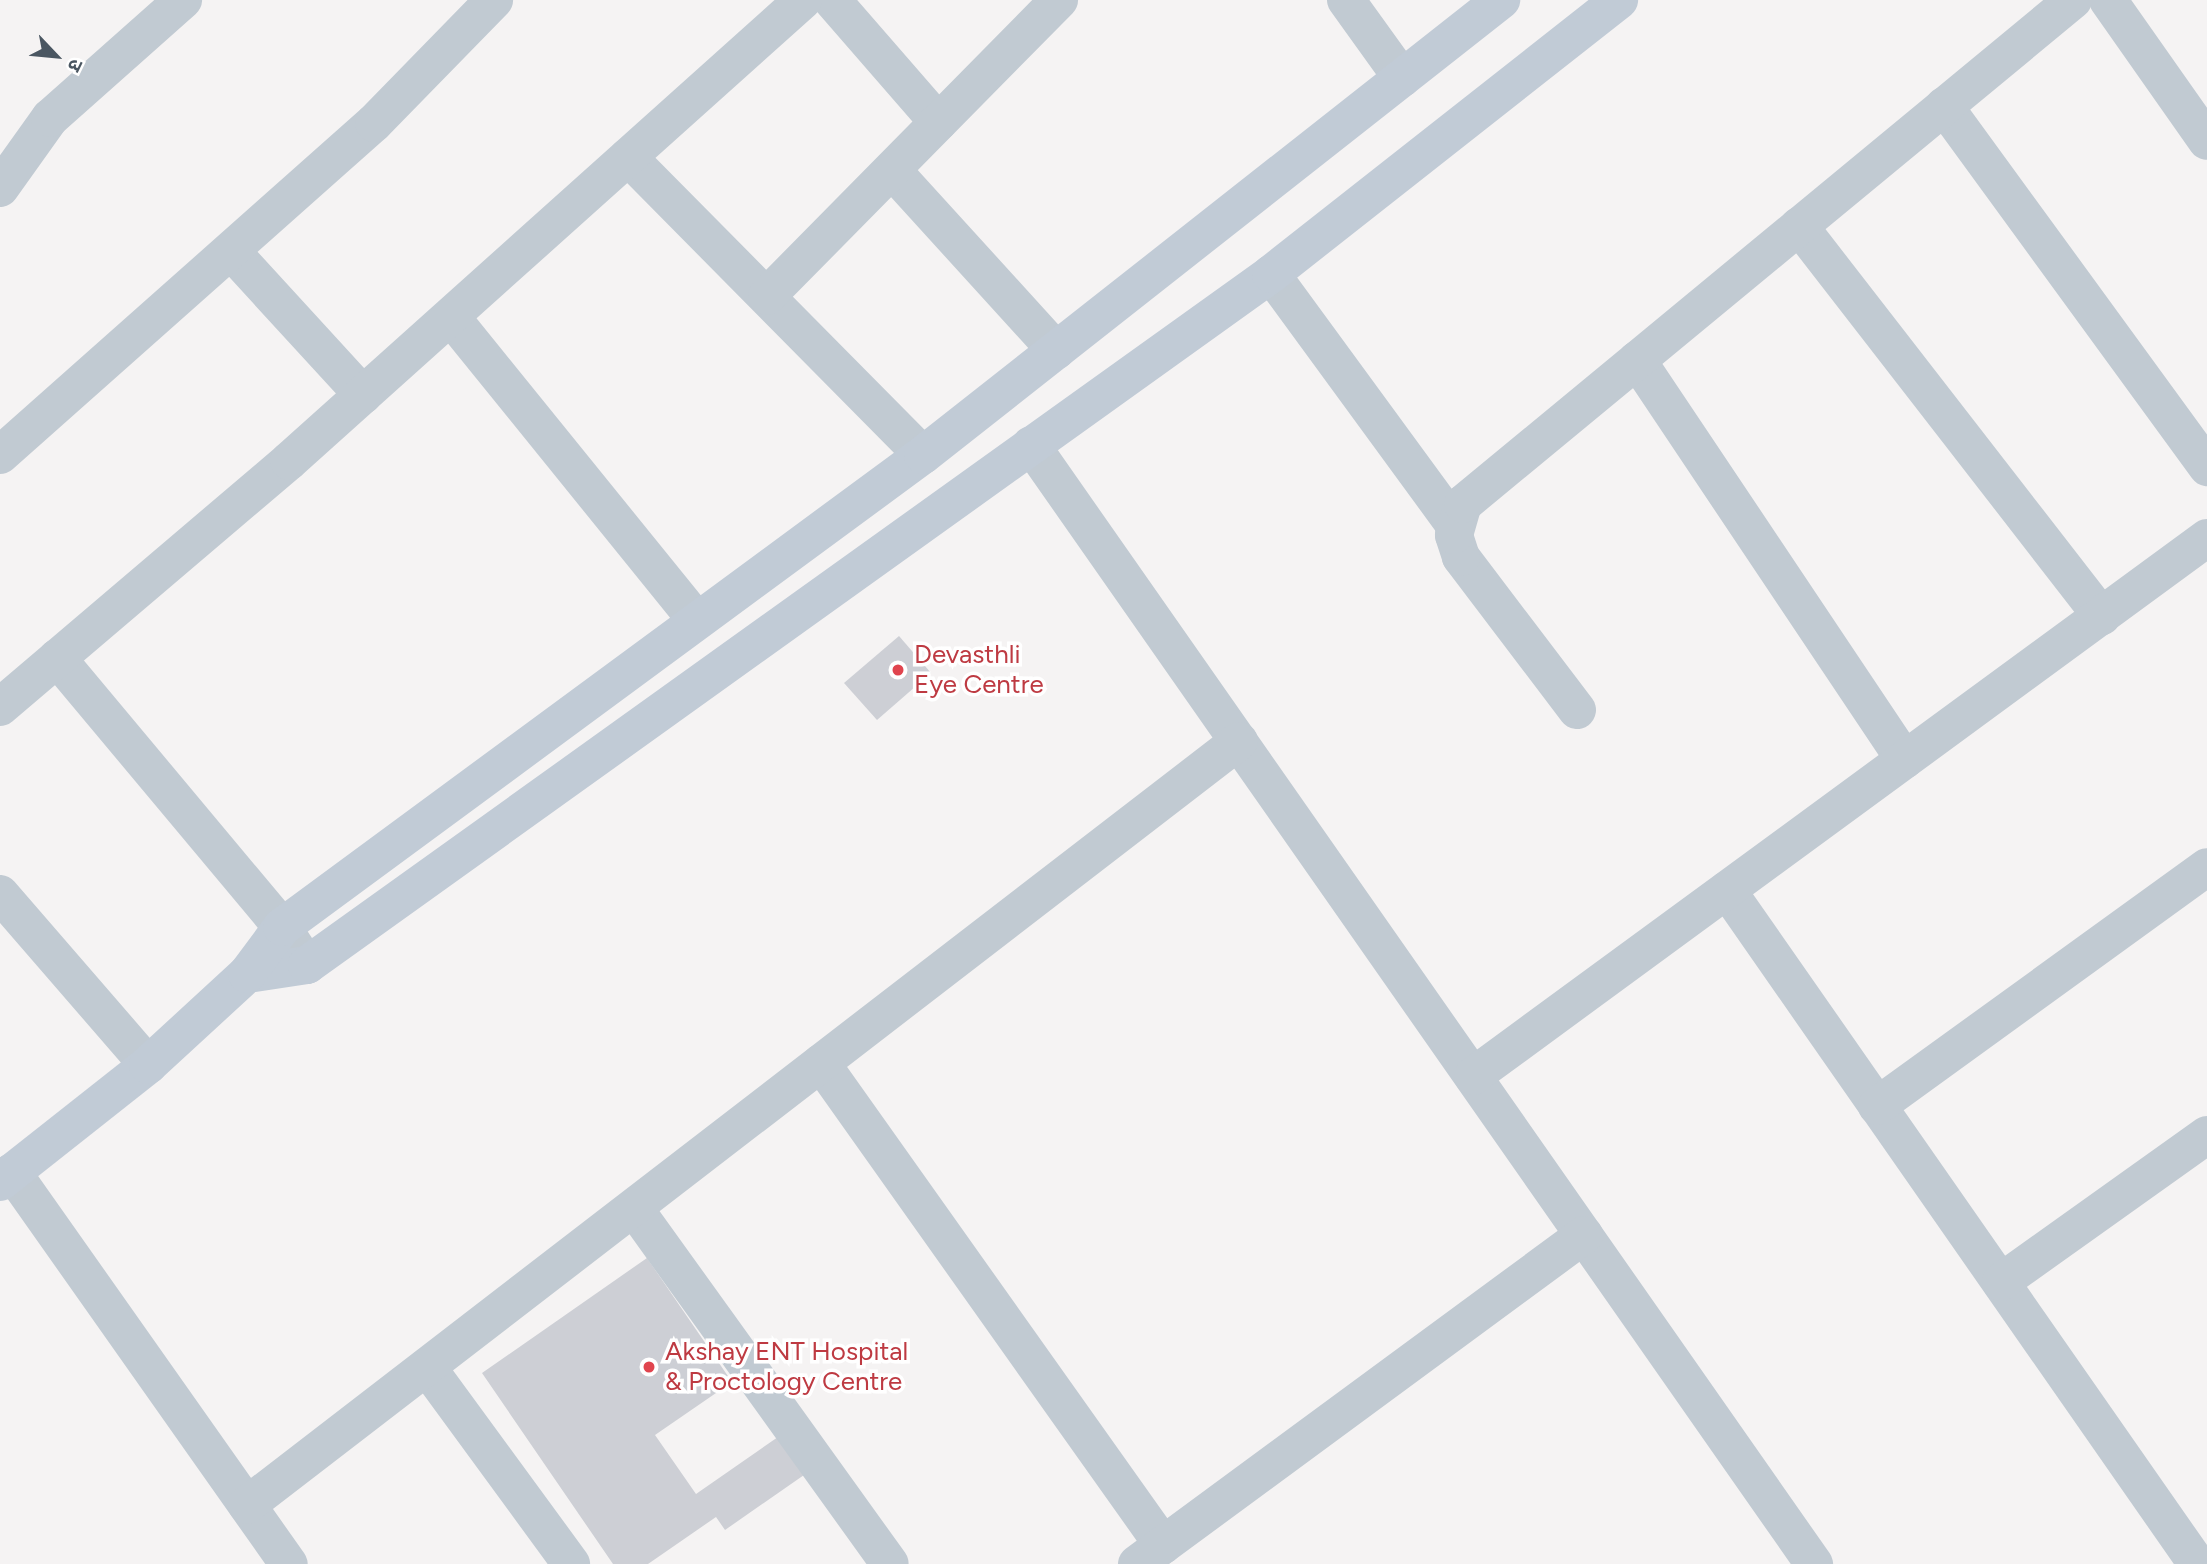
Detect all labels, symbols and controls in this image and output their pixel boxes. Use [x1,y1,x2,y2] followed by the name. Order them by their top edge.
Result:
[21,21,91,91] north arrow
[63,55,88,75] text: उ
[914,639,1044,700] place label: Devasthli Eye Centre
[888,660,908,680] marker: Devasthli Eye Centre
[665,1336,908,1398] place label: Akshay ENT Hospital & Proctology Centre
[639,1357,659,1377] marker: Akshay ENT Hospital & Proctology Centre

